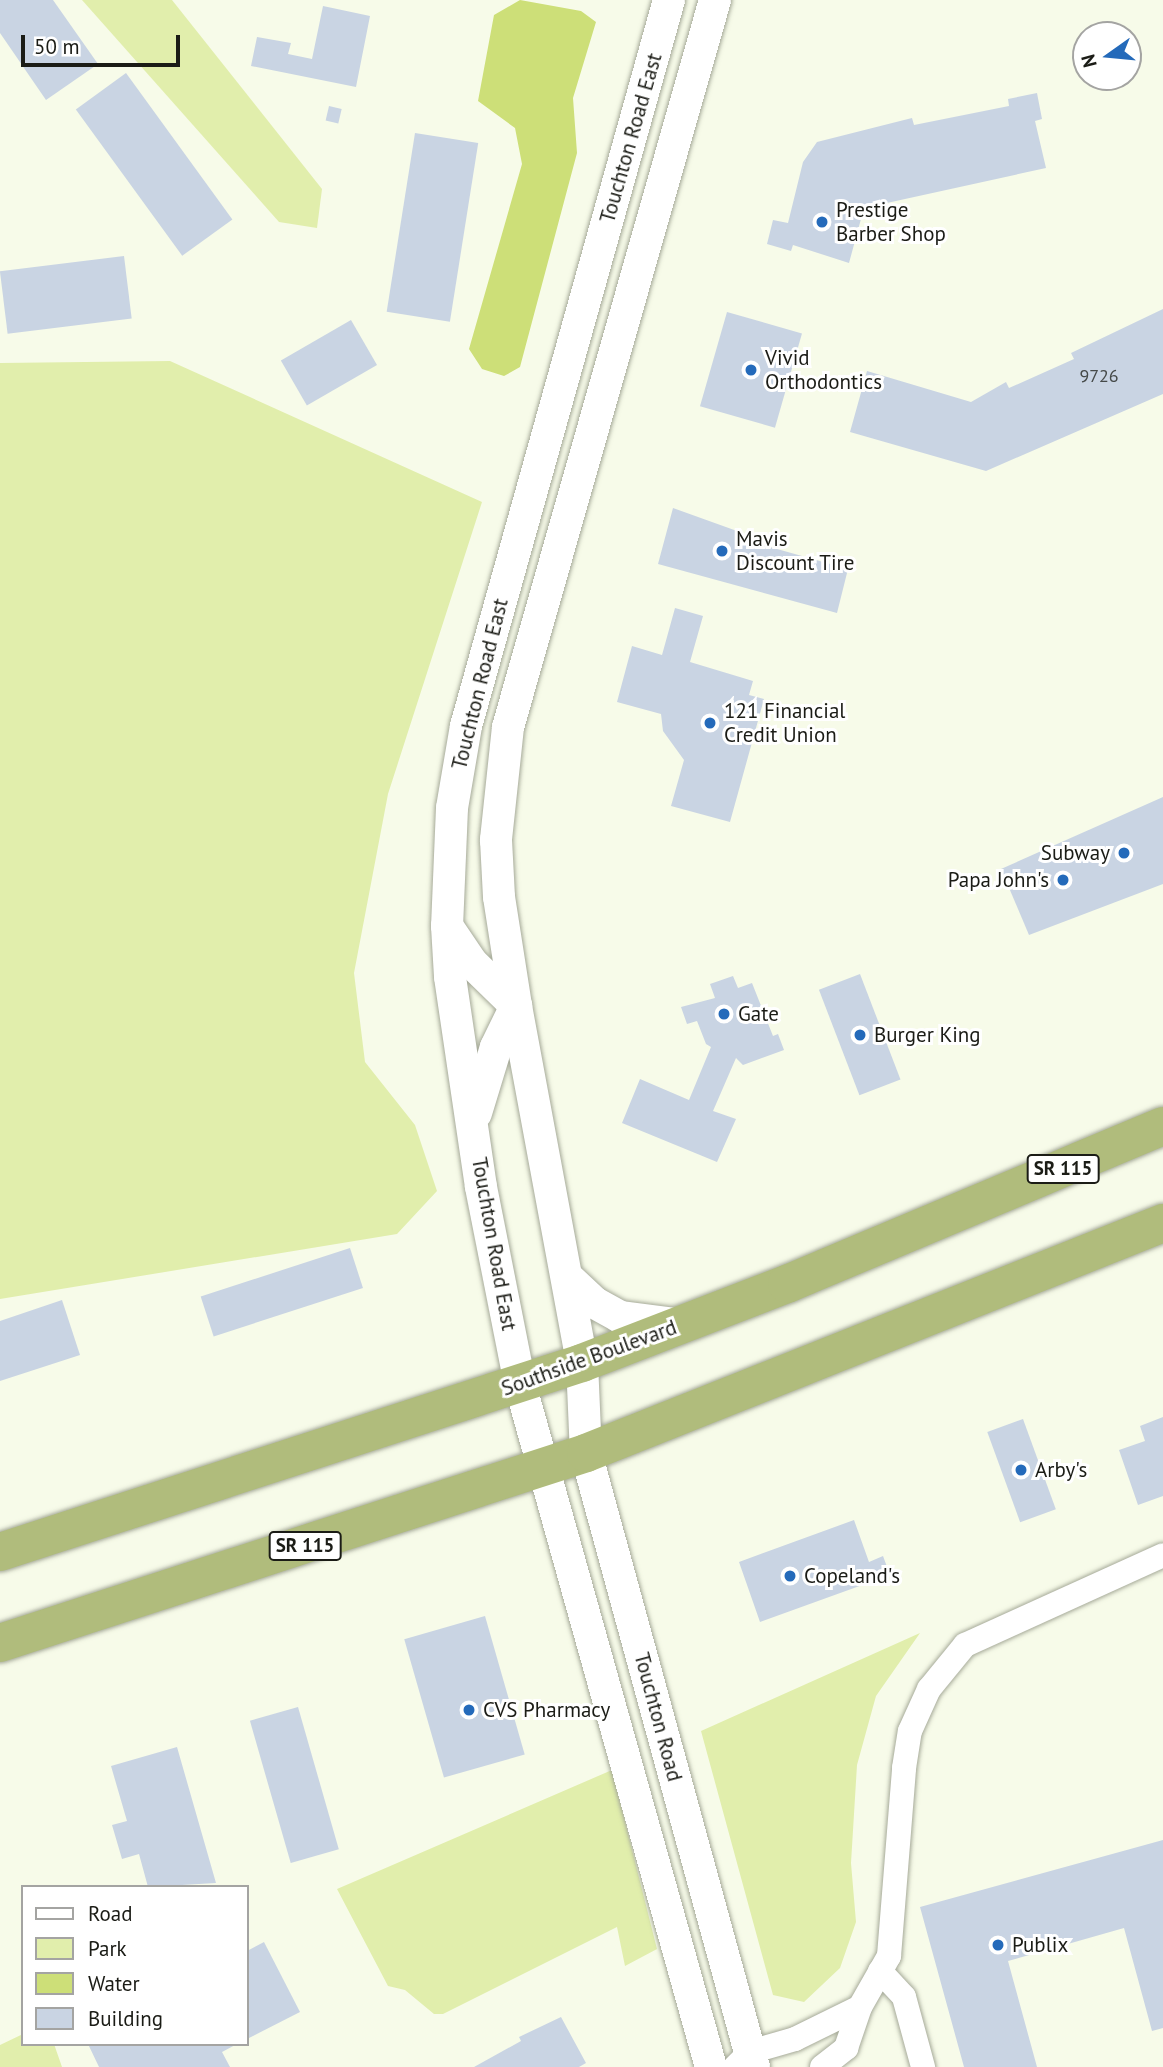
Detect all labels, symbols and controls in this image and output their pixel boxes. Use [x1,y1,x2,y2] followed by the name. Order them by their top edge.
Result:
[24,21,184,65] scale bar
[1072,21,1142,91] north arrow
[34,33,80,60] text: 50 m
[595,50,667,226] street label: Touchton Road East
[1075,52,1102,70] text: N
[836,197,946,247] place label: Prestige Barber Shop
[814,214,830,230] marker: Prestige Barber Shop
[765,345,882,395] place label: Vivid Orthodontics
[743,362,759,378] marker: Vivid Orthodontics
[1079,365,1119,387] house number: 9726
[736,526,855,576] place label: Mavis Discount Tire
[714,543,730,559] marker: Mavis Discount Tire
[447,596,513,772] street label: Touchton Road East
[724,698,845,748] place label: 121 Financial Credit Union
[702,715,718,731] marker: 121 Financial Credit Union
[1041,840,1110,866] place label: Subway
[1116,845,1132,861] marker: Subway
[948,867,1049,893] place label: Papa John's
[1055,872,1071,888] marker: Papa John's
[738,1001,779,1027] place label: Gate
[716,1006,732,1022] marker: Gate
[874,1022,981,1048] place label: Burger King
[852,1027,868,1043] marker: Burger King
[1026,1154,1100,1184] road number: SR 115
[466,1155,522,1333] street label: Touchton Road East
[498,1315,680,1401] street label: Southside Boulevard
[1035,1457,1087,1483] place label: Arby's
[1013,1462,1029,1478] marker: Arby's
[268,1530,342,1562] road number: SR 115
[804,1563,900,1589] place label: Copeland's
[782,1568,798,1584] marker: Copeland's
[629,1650,687,1784] street label: Touchton Road
[483,1697,610,1723] place label: CVS Pharmacy
[461,1702,477,1718] marker: CVS Pharmacy
[21,1885,248,2046] legend
[88,1900,132,1927] text: Road
[1012,1932,1068,1958] place label: Publix
[88,1935,127,1962] text: Park
[990,1937,1006,1953] marker: Publix
[88,1970,140,1997] text: Water
[88,2005,163,2032] text: Building

